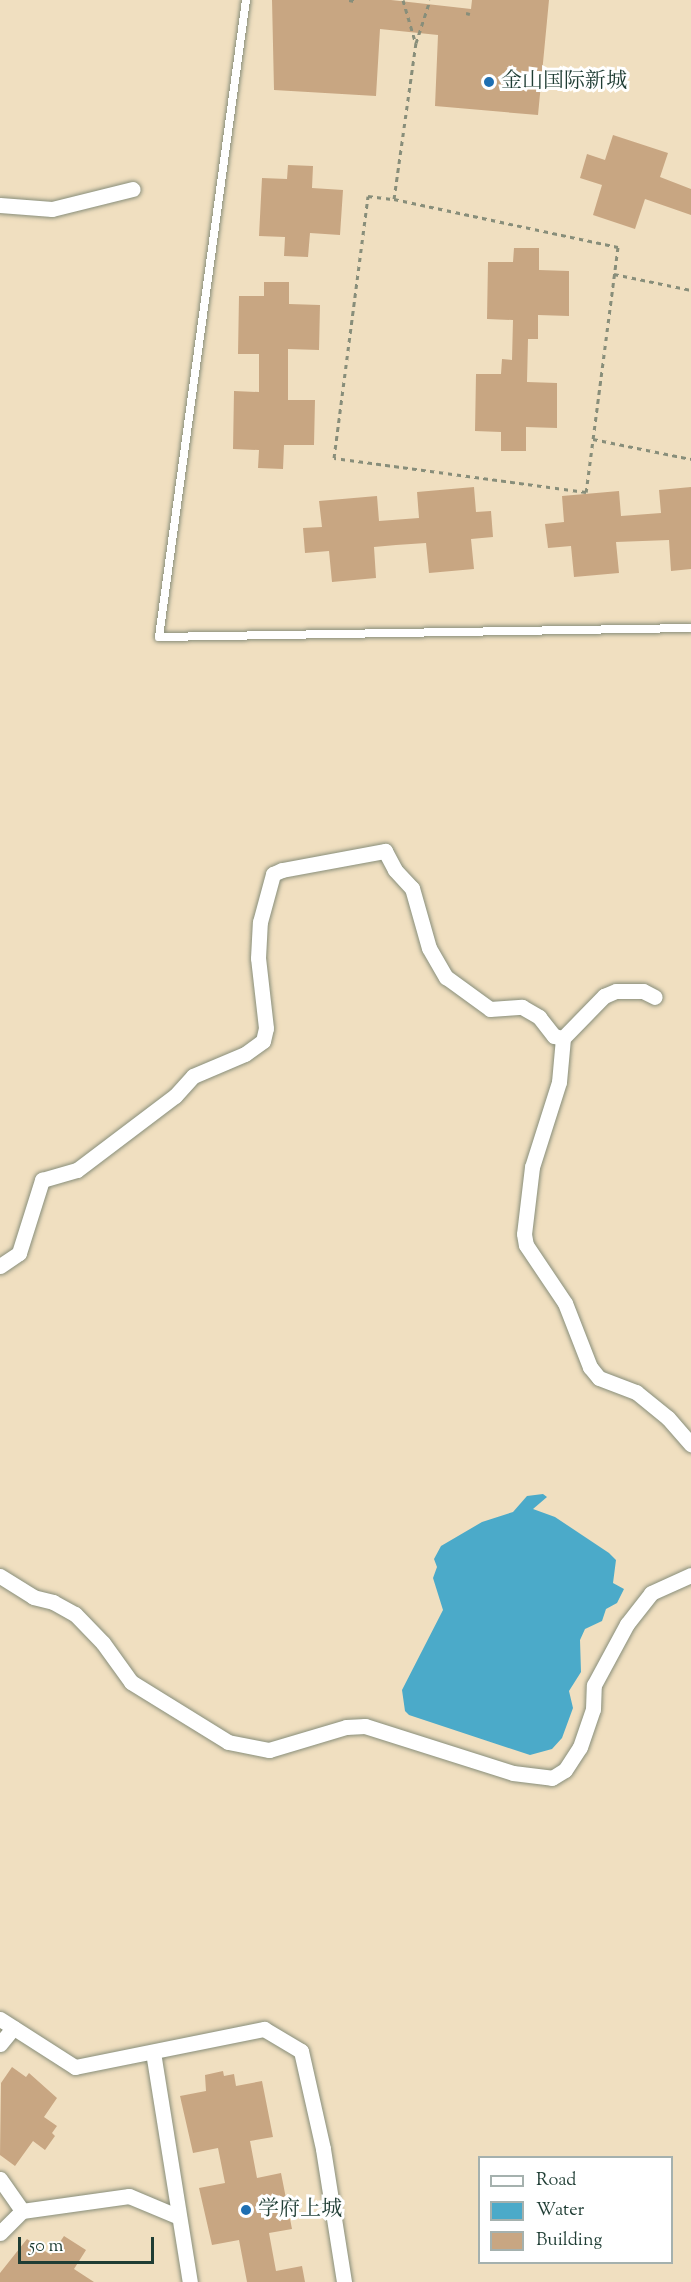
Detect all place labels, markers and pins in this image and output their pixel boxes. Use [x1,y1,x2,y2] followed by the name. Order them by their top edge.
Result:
[501,69,627,95] place label: 金山国际新城
[482,75,496,89] marker: 金山国际新城
[258,2197,342,2223] place label: 学府上城
[239,2203,253,2217] marker: 学府上城

